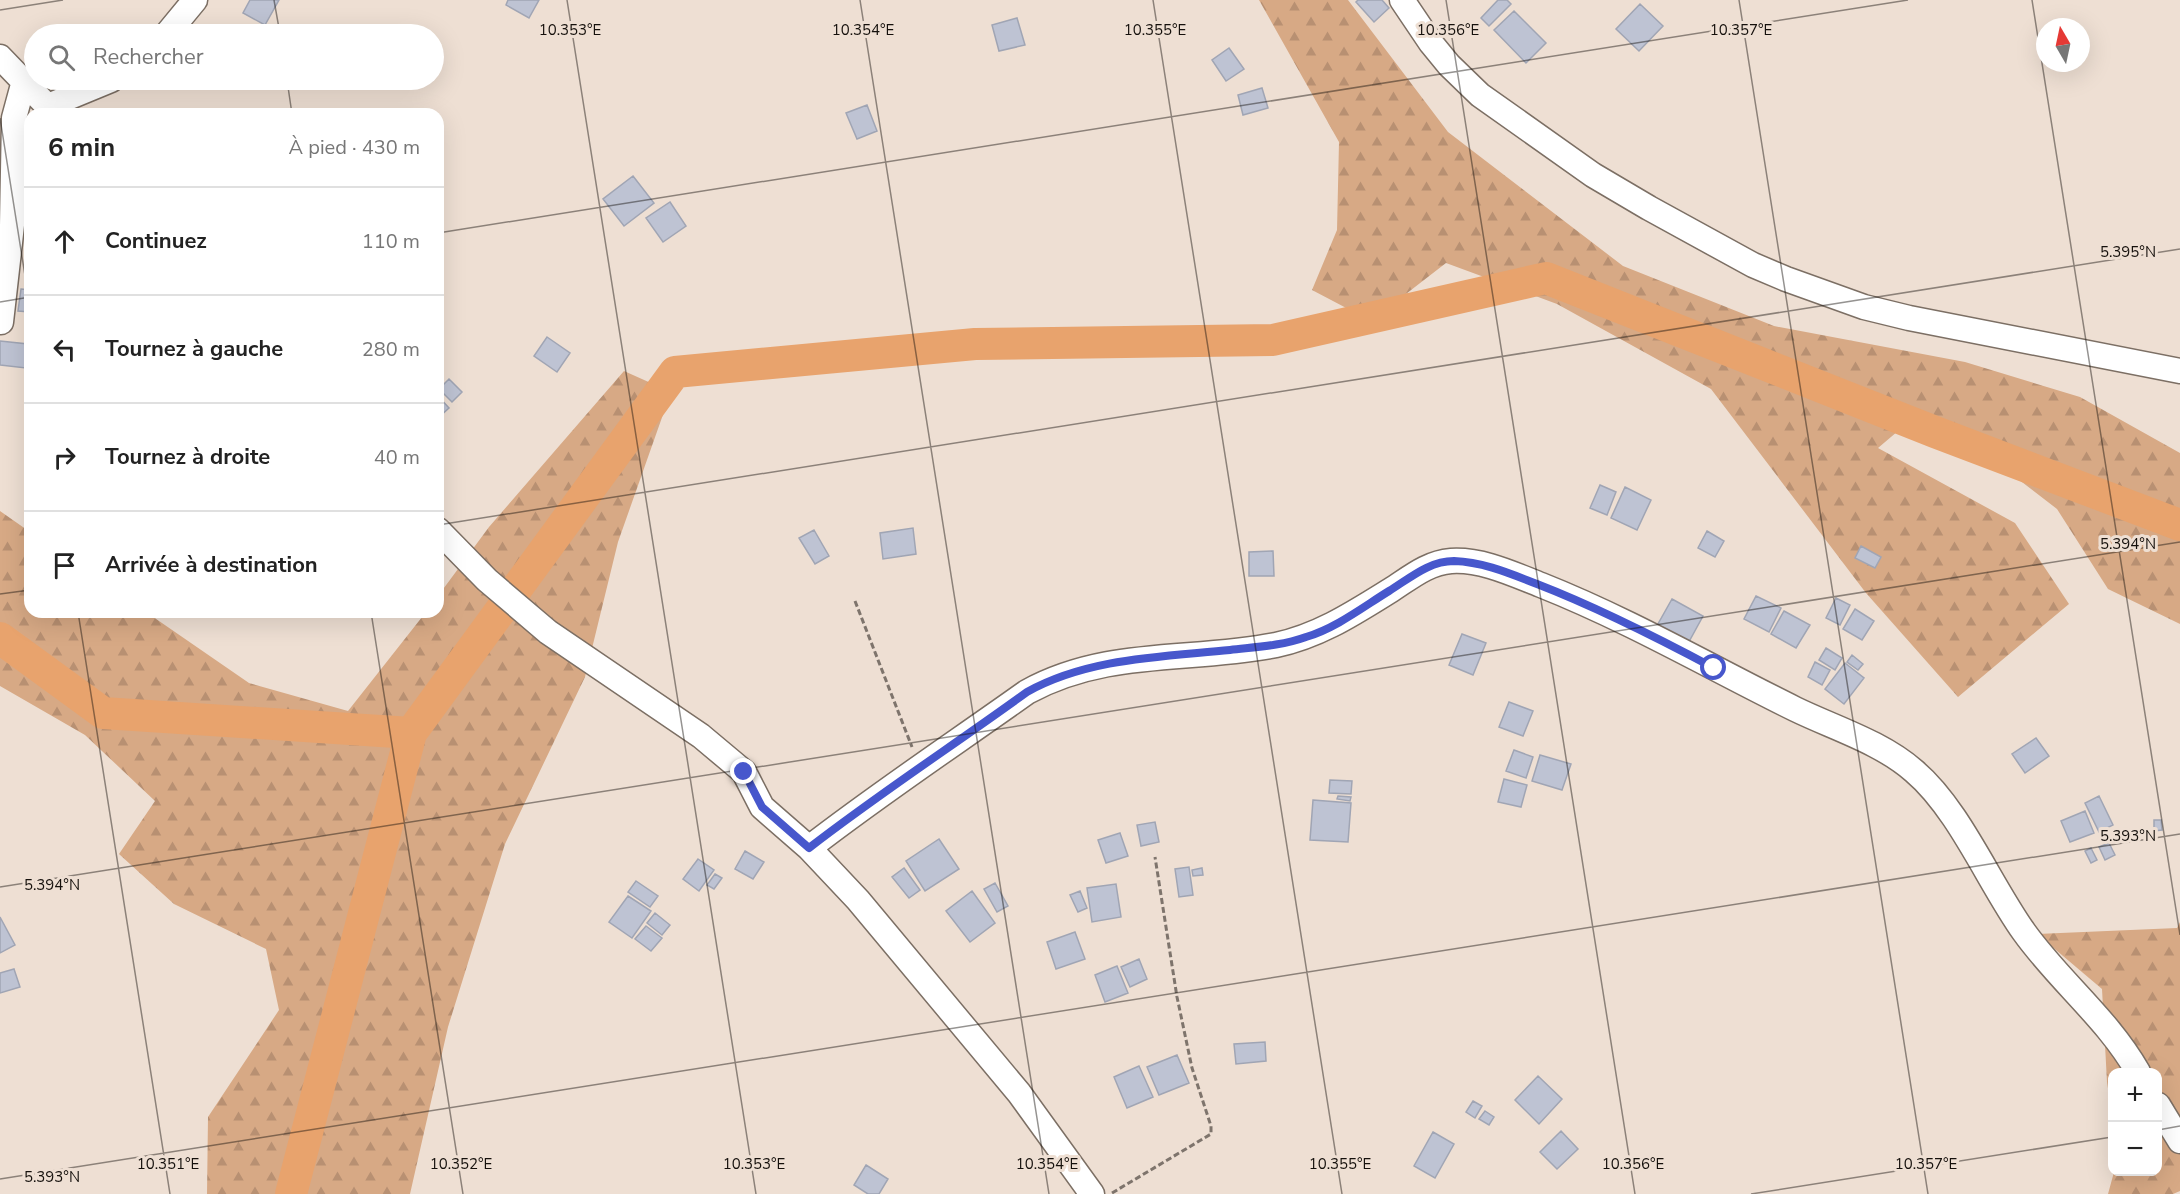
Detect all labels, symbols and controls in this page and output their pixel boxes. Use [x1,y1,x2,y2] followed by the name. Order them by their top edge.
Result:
[2036,18,2090,72] north arrow
[539,20,601,40] text: 10.353°E
[832,20,894,40] text: 10.354°E
[1124,20,1186,40] text: 10.355°E
[1417,20,1479,40] text: 10.356°E
[1710,20,1772,40] text: 10.357°E
[24,24,444,90] search box
[45,41,78,74] icon: search
[93,42,204,72] text: Rechercher
[48,130,115,165] text: 6 min
[289,134,420,161] text: À pied · 430 m
[48,225,81,258] icon: ahead
[105,226,207,256] text: Continuez
[362,228,420,255] text: 110 m
[2100,242,2156,262] text: 5.395°N
[48,333,81,366] icon: left
[105,334,283,364] text: Tournez à gauche
[362,336,420,363] text: 280 m
[48,441,81,474] icon: right
[105,442,270,472] text: Tournez à droite
[374,444,420,471] text: 40 m
[2100,534,2156,554] text: 5.394°N
[48,549,81,582] icon: arrive
[105,550,318,580] text: Arrivée à destination
[1700,654,1726,680] route start
[730,758,756,784] route end
[2100,826,2156,846] text: 5.393°N
[24,875,80,895] text: 5.394°N
[2108,1068,2162,1176] map controls
[2108,1068,2162,1122] button: +
[2108,1122,2162,1176] button: −
[137,1154,199,1174] text: 10.351°E
[430,1154,492,1174] text: 10.352°E
[723,1154,785,1174] text: 10.353°E
[1016,1154,1078,1174] text: 10.354°E
[1309,1154,1371,1174] text: 10.355°E
[1602,1154,1664,1174] text: 10.356°E
[1895,1154,1957,1174] text: 10.357°E
[24,1167,80,1187] text: 5.393°N

